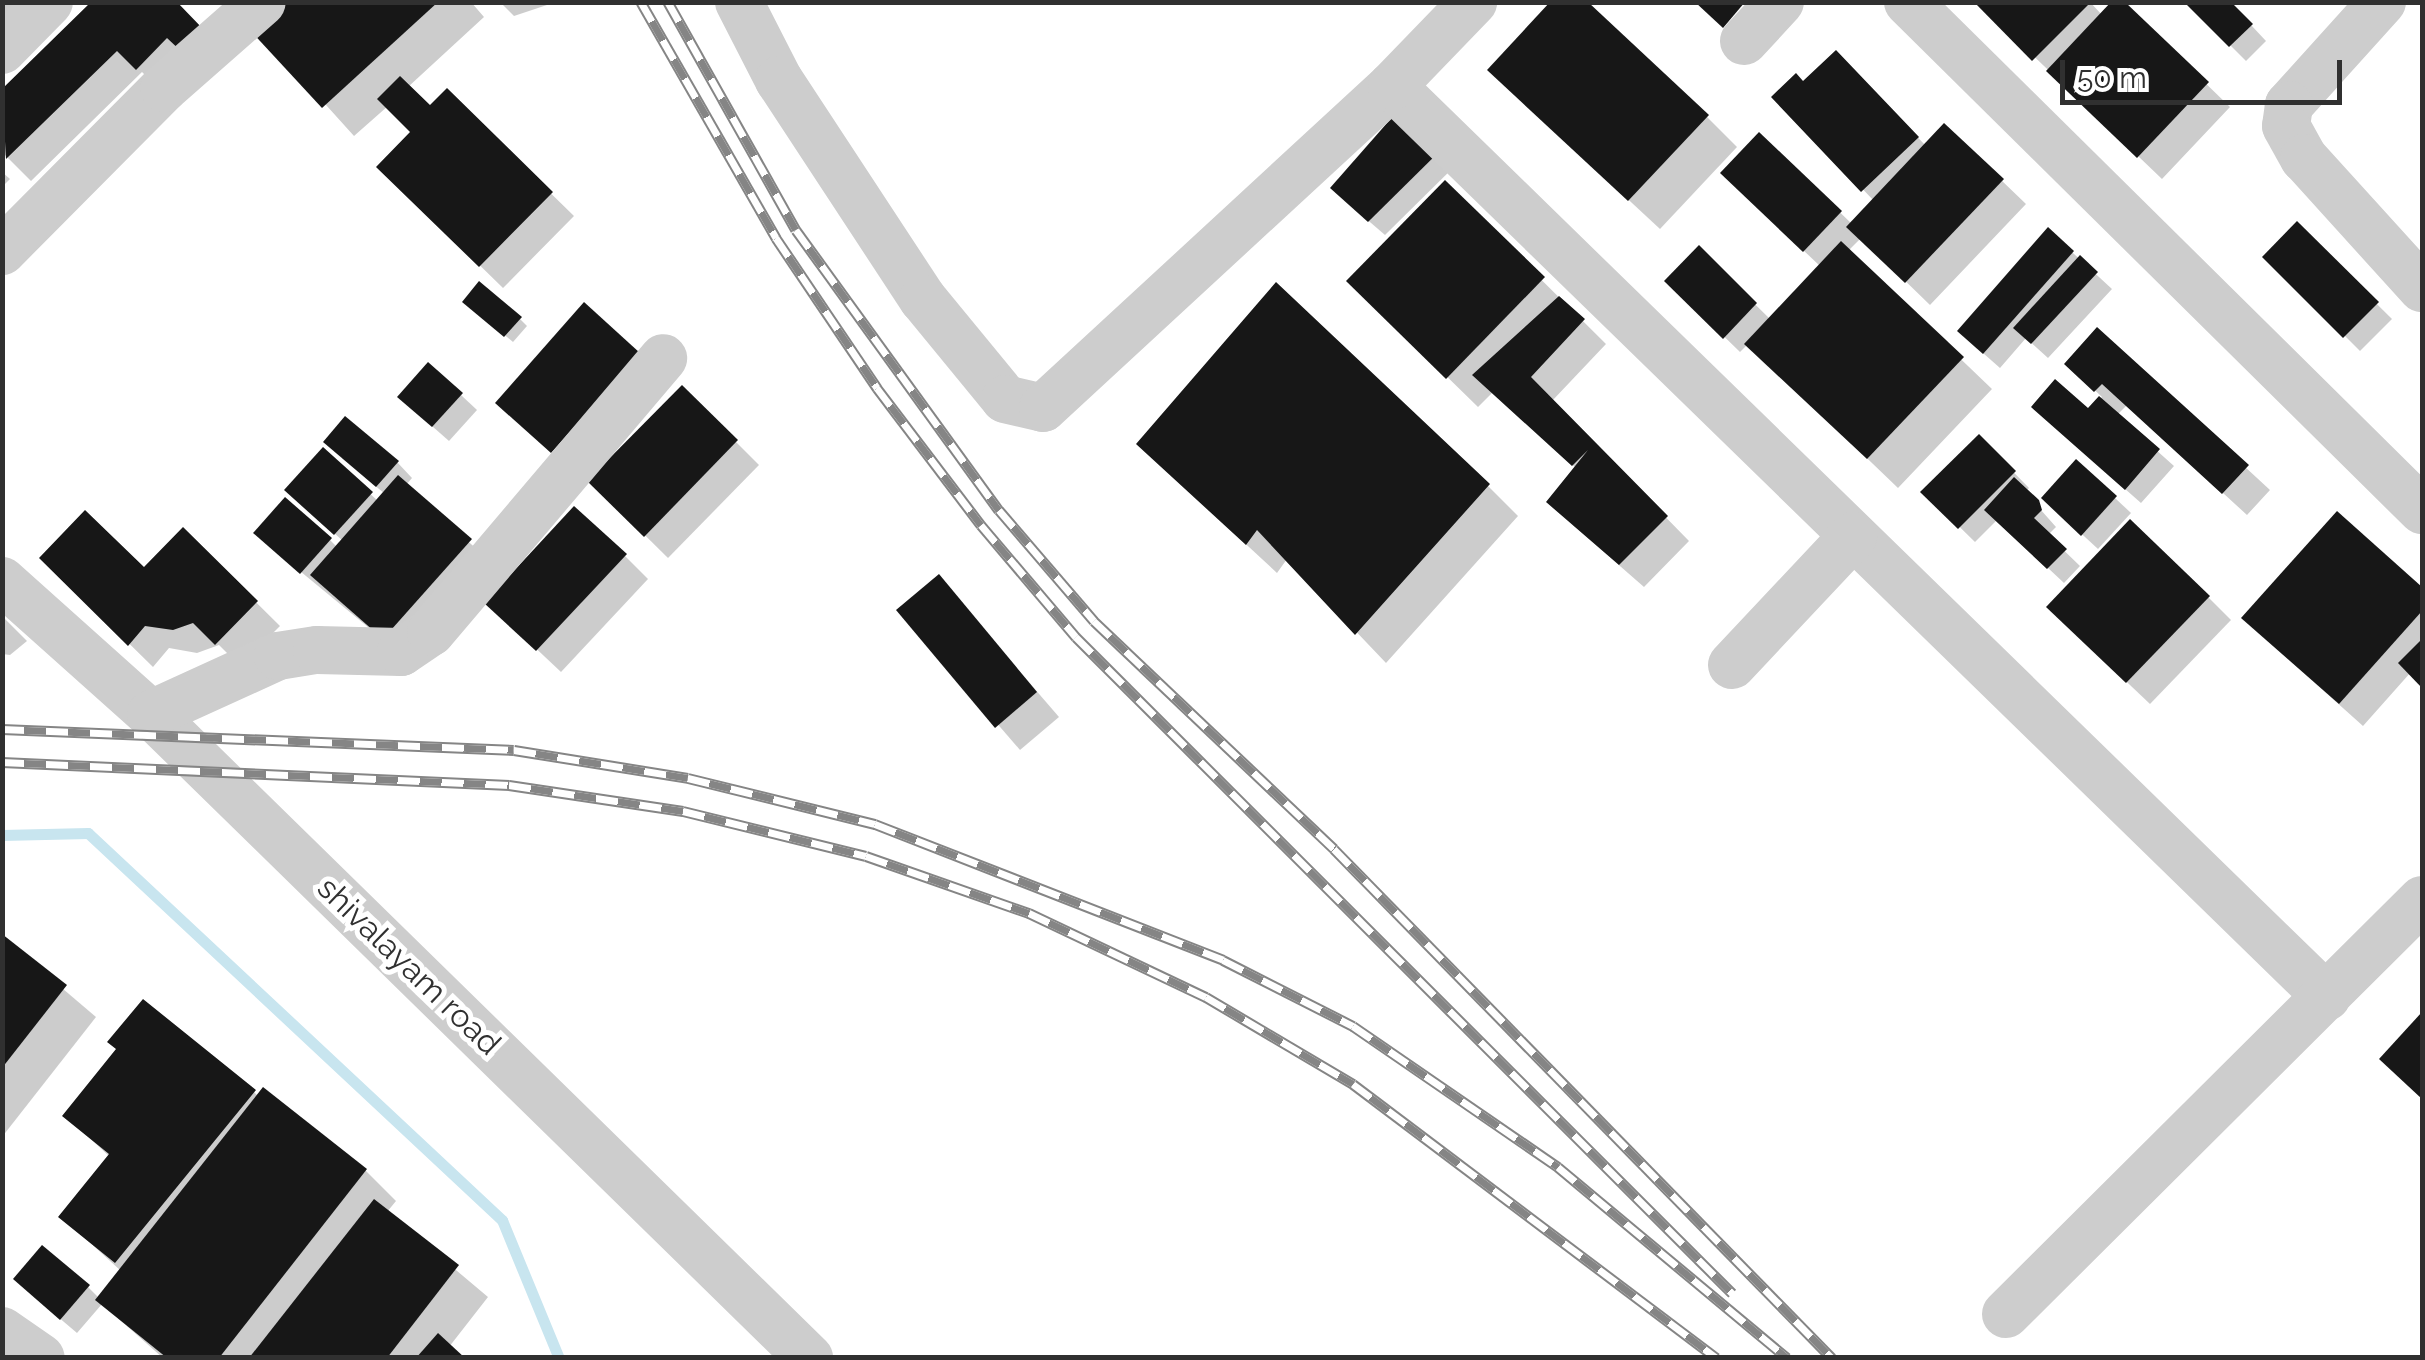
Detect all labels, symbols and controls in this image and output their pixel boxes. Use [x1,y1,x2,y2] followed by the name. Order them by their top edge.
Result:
[2065,40,2348,102] scale bar
[2077,60,2147,95] text: 50 m
[309,869,509,1063] street label: shivalayam road

